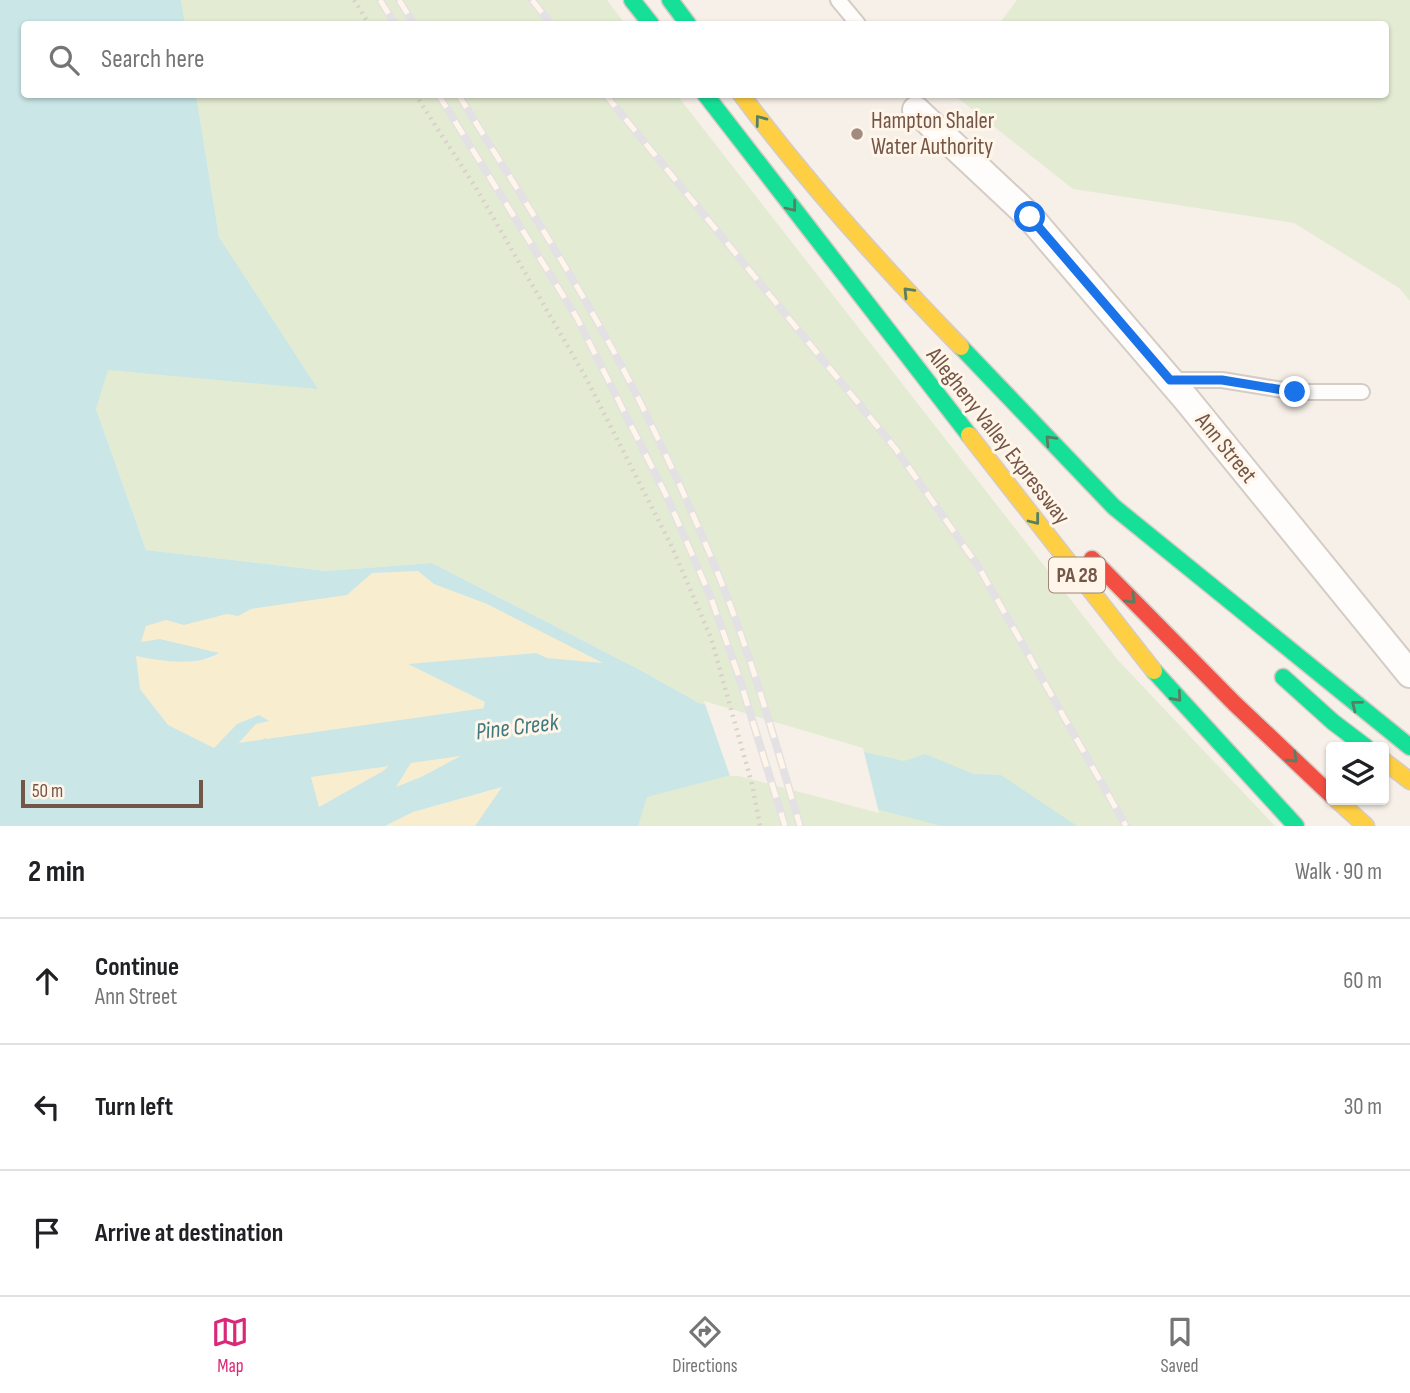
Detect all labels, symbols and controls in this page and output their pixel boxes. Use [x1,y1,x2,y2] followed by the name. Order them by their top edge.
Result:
[21,21,1389,98] search box
[45,41,83,79] icon: search
[101,44,204,75] text: Search here
[871,107,995,161] place label: Hampton Shaler Water Authority
[756,115,769,127] one-way arrow
[849,126,865,142] marker: Hampton Shaler Water Authority
[783,199,796,211] one-way arrow
[1014,201,1045,232] route start
[904,288,917,301] one-way arrow
[920,341,1076,530] street label: Allegheny Valley Expressway
[1279,376,1310,407] route end
[1189,406,1263,489] street label: Ann Street
[1045,435,1058,448] one-way arrow
[1026,512,1039,524] one-way arrow
[1049,558,1105,592] road number: PA 28
[1122,591,1135,604] one-way arrow
[1169,689,1181,702] one-way arrow
[1352,700,1364,713] one-way arrow
[474,707,561,746] water label: Pine Creek
[1326,742,1389,805] map controls
[1326,742,1389,805] button: layers
[1285,750,1298,763] one-way arrow
[21,777,203,809] scale bar
[32,780,63,803] text: 50 m
[28,854,85,890] text: 2 min
[1295,858,1382,886] text: Walk · 90 m
[95,952,179,983] text: Continue
[28,962,66,1000] icon: ahead
[1343,967,1382,995] text: 60 m
[95,983,177,1011] text: Ann Street
[28,1088,66,1126] icon: left
[95,1092,173,1123] text: Turn left
[1344,1093,1382,1121] text: 30 m
[28,1214,66,1252] icon: arrive
[95,1218,283,1249] text: Arrive at destination
[211,1313,249,1378] tab: Map
[672,1313,738,1378] tab: Directions
[1160,1313,1199,1378] tab: Saved

